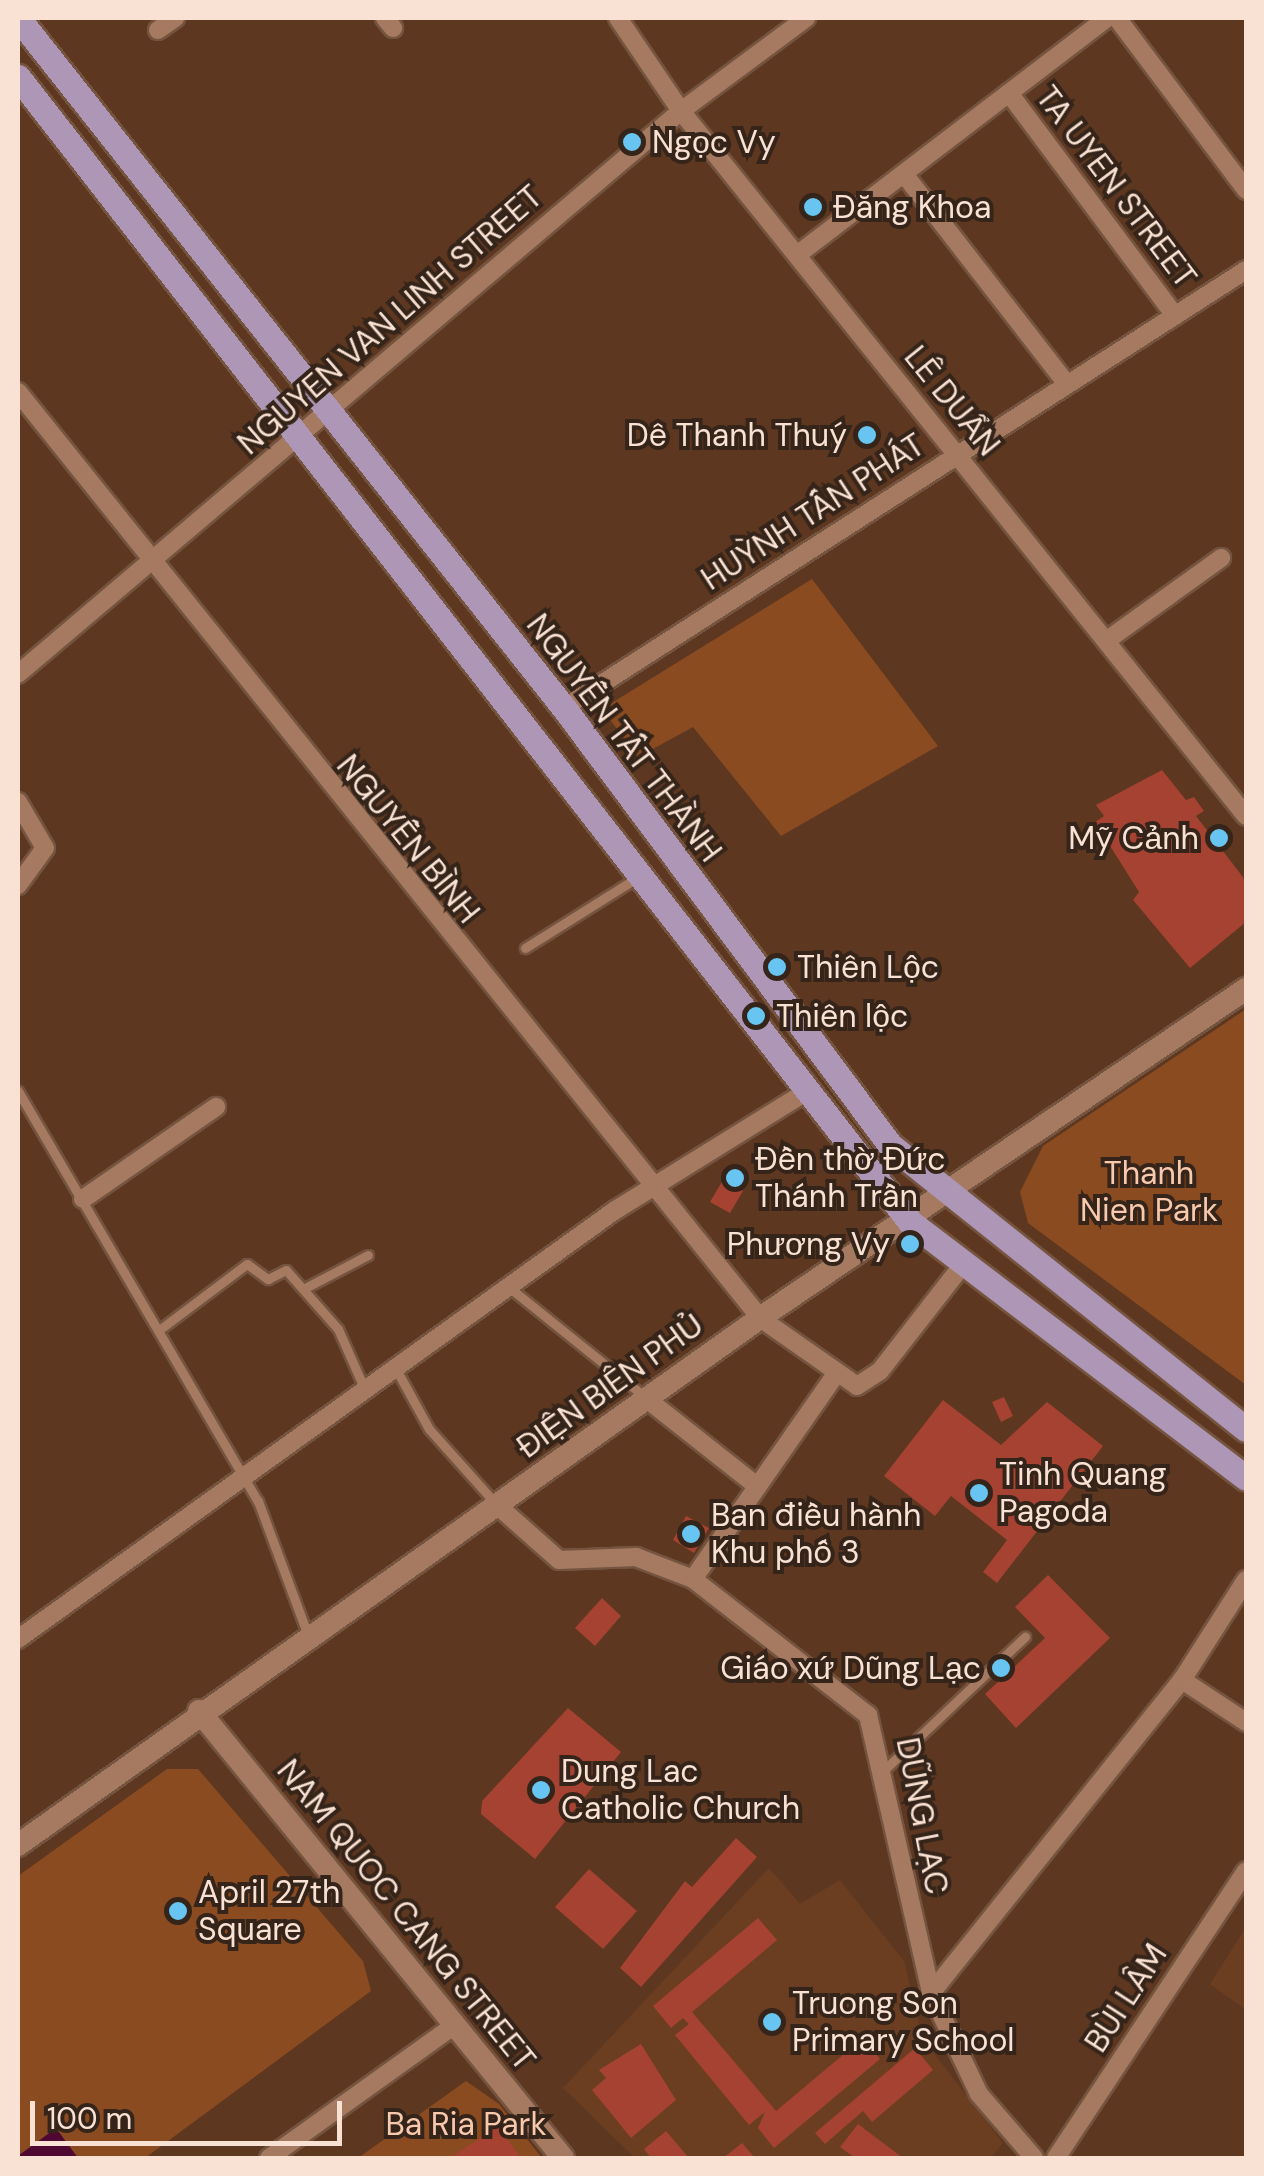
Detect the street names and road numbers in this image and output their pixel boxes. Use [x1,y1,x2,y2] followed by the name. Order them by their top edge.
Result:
[1028,79,1204,295] street label: TA UYEN STREET
[230,177,550,463] street label: NGUYEN VAN LINH STREET
[896,338,1008,464] street label: LÊ DUẨN
[694,426,932,598] street label: HUỲNH TẤN PHÁT
[518,607,730,869] street label: NGUYỄN TẤT THÀNH
[328,747,488,931] street label: NGUYỄN BÌNH
[509,1305,711,1467] street label: ĐIỆN BIÊN PHỦ
[888,1734,956,1898] street label: DŨNG LẠC
[269,1752,543,2078] street label: NAM QUOC CANG STREET
[1077,1937,1175,2059] street label: BÙI LÂM

